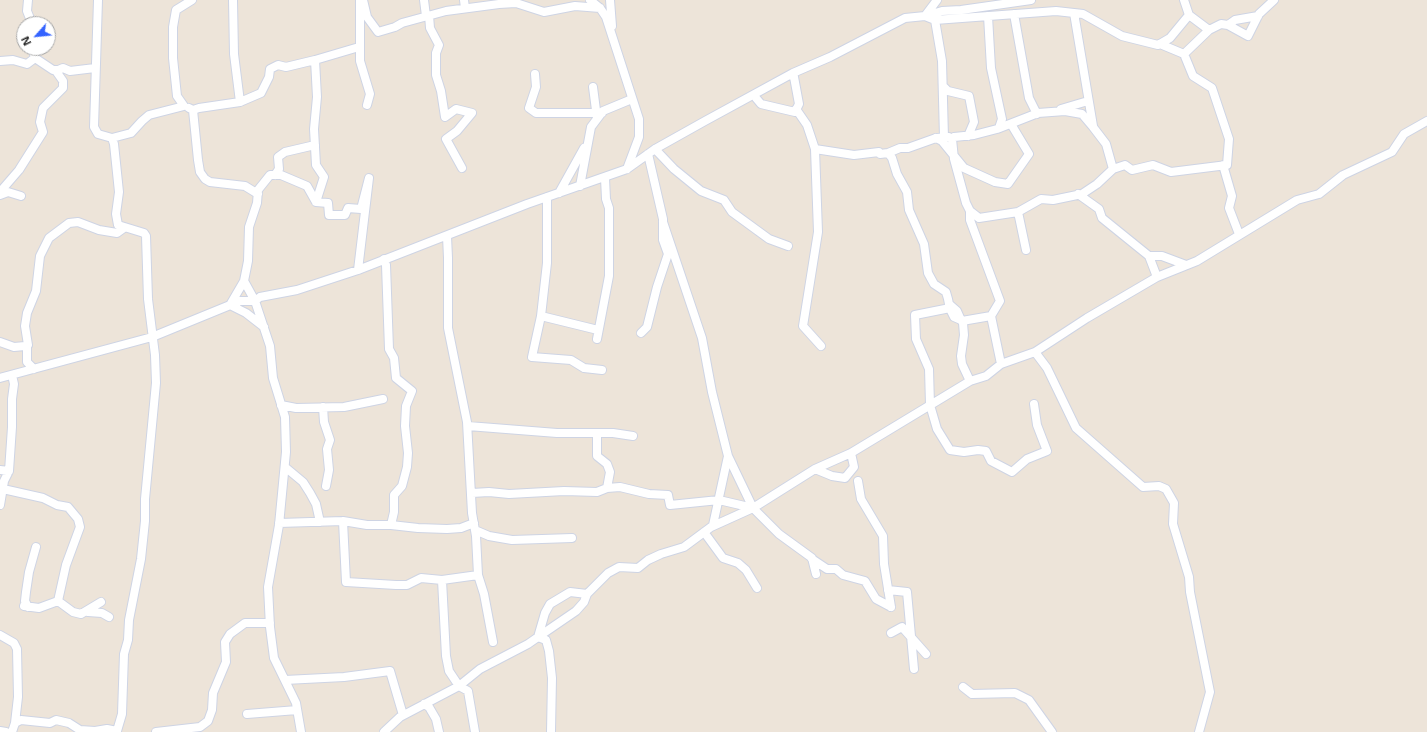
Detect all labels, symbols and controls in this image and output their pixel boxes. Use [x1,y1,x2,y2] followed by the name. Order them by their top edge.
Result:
[16,16,56,56] north arrow
[17,34,34,49] text: N

